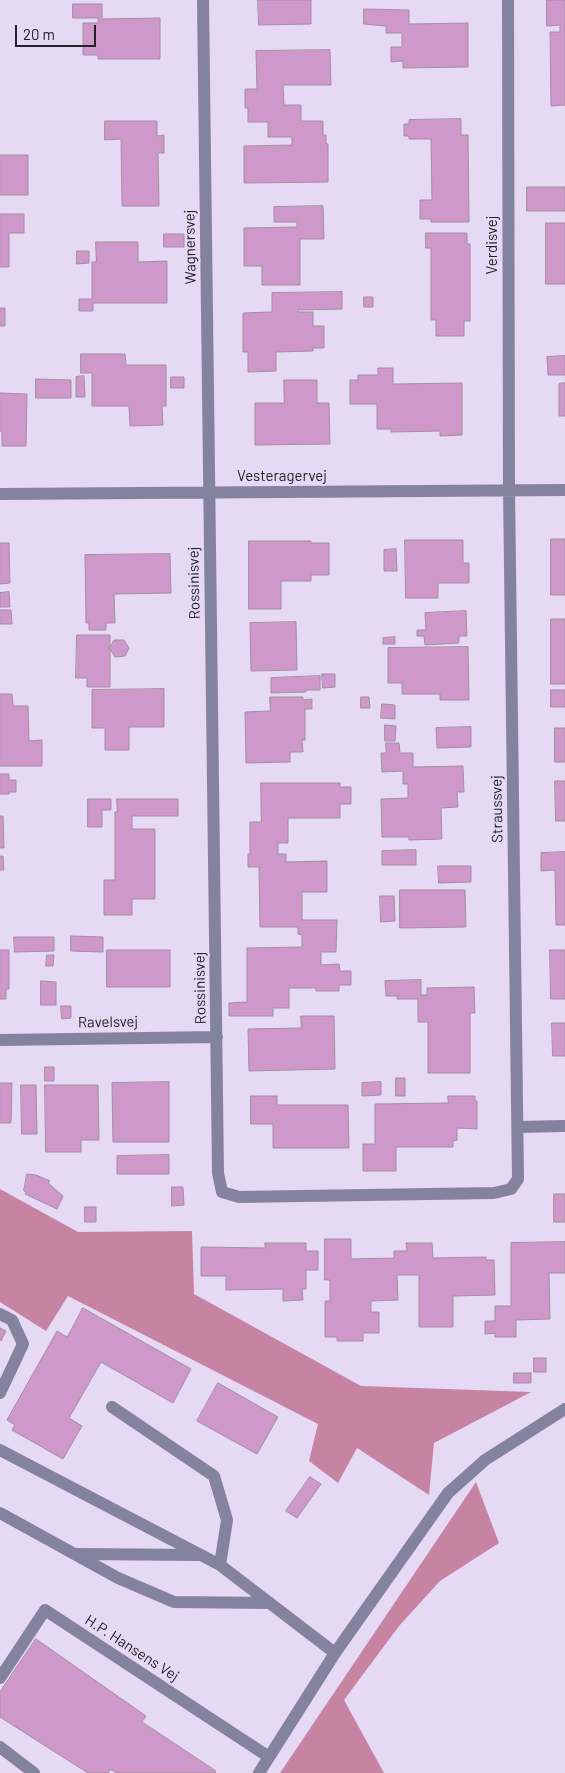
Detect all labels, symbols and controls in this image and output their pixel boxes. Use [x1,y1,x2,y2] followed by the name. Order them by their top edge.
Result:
[18,15,99,47] scale bar
[23,25,55,43] text: 20 m
[180,209,200,285] street label: Wagnersvej
[483,216,501,274] street label: Verdisvej
[237,467,327,485] street label: Vesteragervej
[184,547,204,619] street label: Rossinisvej
[487,775,507,843] street label: Straussvej
[190,952,210,1024] street label: Rossinisvej
[78,1012,138,1032] street label: Ravelsvej
[82,1611,182,1685] street label: H.P. Hansens Vej

